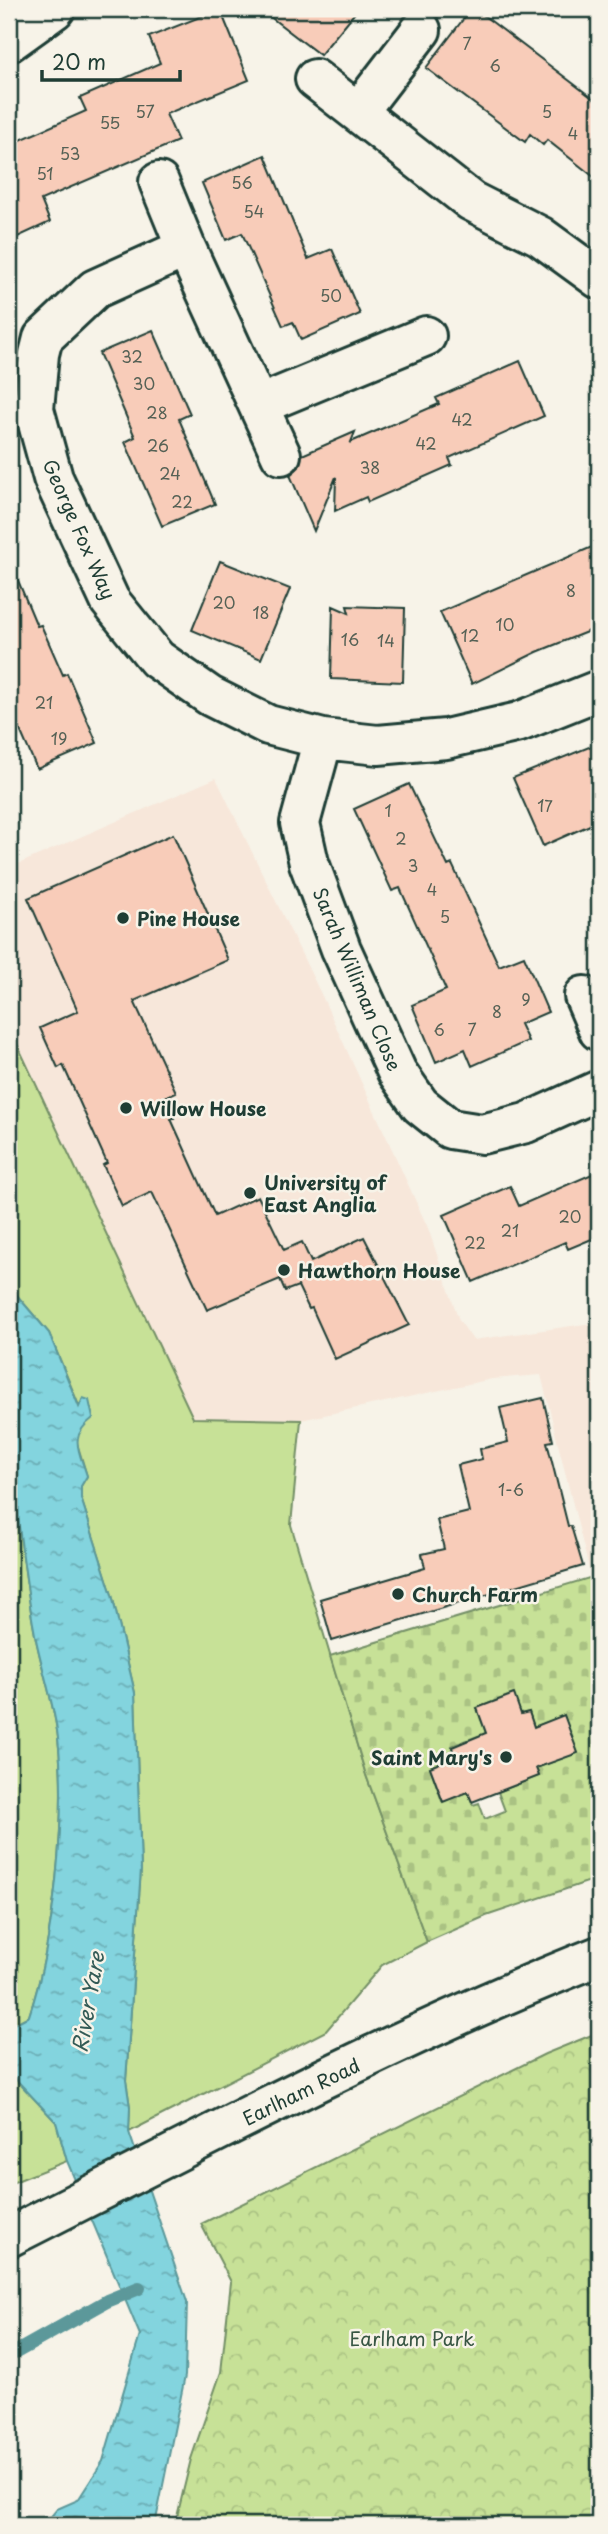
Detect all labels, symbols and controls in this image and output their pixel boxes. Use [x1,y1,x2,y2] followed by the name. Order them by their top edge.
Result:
[462,31,472,55] house number: 7
[42,38,180,82] scale bar
[52,45,106,77] text: 20 m
[489,53,501,77] house number: 6
[135,99,155,123] house number: 57
[542,99,552,123] house number: 5
[100,110,120,134] house number: 55
[568,121,578,145] house number: 4
[60,141,80,165] house number: 53
[36,161,54,185] house number: 51
[231,170,253,194] house number: 56
[244,199,264,223] house number: 54
[320,283,342,307] house number: 50
[121,344,143,368] house number: 32
[133,371,155,395] house number: 30
[146,400,168,424] house number: 28
[451,407,473,431] house number: 42
[415,431,437,455] house number: 42
[147,433,169,457] house number: 26
[37,454,123,604] street label: George Fox Way
[360,455,380,479] house number: 38
[159,461,181,485] house number: 24
[171,489,193,513] house number: 22
[566,578,576,602] house number: 8
[213,590,235,614] house number: 20
[252,600,270,624] house number: 18
[496,612,514,636] house number: 10
[461,623,479,647] house number: 12
[341,627,359,651] house number: 16
[377,628,395,652] house number: 14
[35,690,53,714] house number: 21
[51,726,67,750] house number: 19
[537,793,553,817] house number: 17
[384,798,392,822] house number: 1
[395,826,407,850] house number: 2
[408,853,418,877] house number: 3
[427,877,437,901] house number: 4
[307,883,409,1075] street label: Sarah Williman Close
[137,904,240,932] place label: Pine House
[440,904,450,928] house number: 5
[115,910,131,926] marker: Pine House
[521,987,531,1011] house number: 9
[492,999,502,1023] house number: 8
[433,1017,445,1041] house number: 6
[467,1017,477,1041] house number: 7
[140,1094,266,1122] place label: Willow House
[118,1100,134,1116] marker: Willow House
[264,1168,388,1218] place label: University of East Anglia
[242,1185,258,1201] marker: University of East Anglia
[559,1204,581,1228] house number: 20
[501,1218,519,1242] house number: 21
[464,1230,486,1254] house number: 22
[298,1256,460,1284] place label: Hawthorn House
[276,1262,292,1278] marker: Hawthorn House
[498,1477,524,1501] house number: 1-6
[412,1580,538,1608] place label: Church Farm
[390,1586,406,1602] marker: Church Farm
[371,1743,492,1771] place label: Saint Mary's
[498,1749,514,1765] marker: Saint Mary's
[62,1947,112,2055] water label: River Yare
[238,2050,364,2132] street label: Earlham Road
[349,2324,475,2352] park label: Earlham Park

